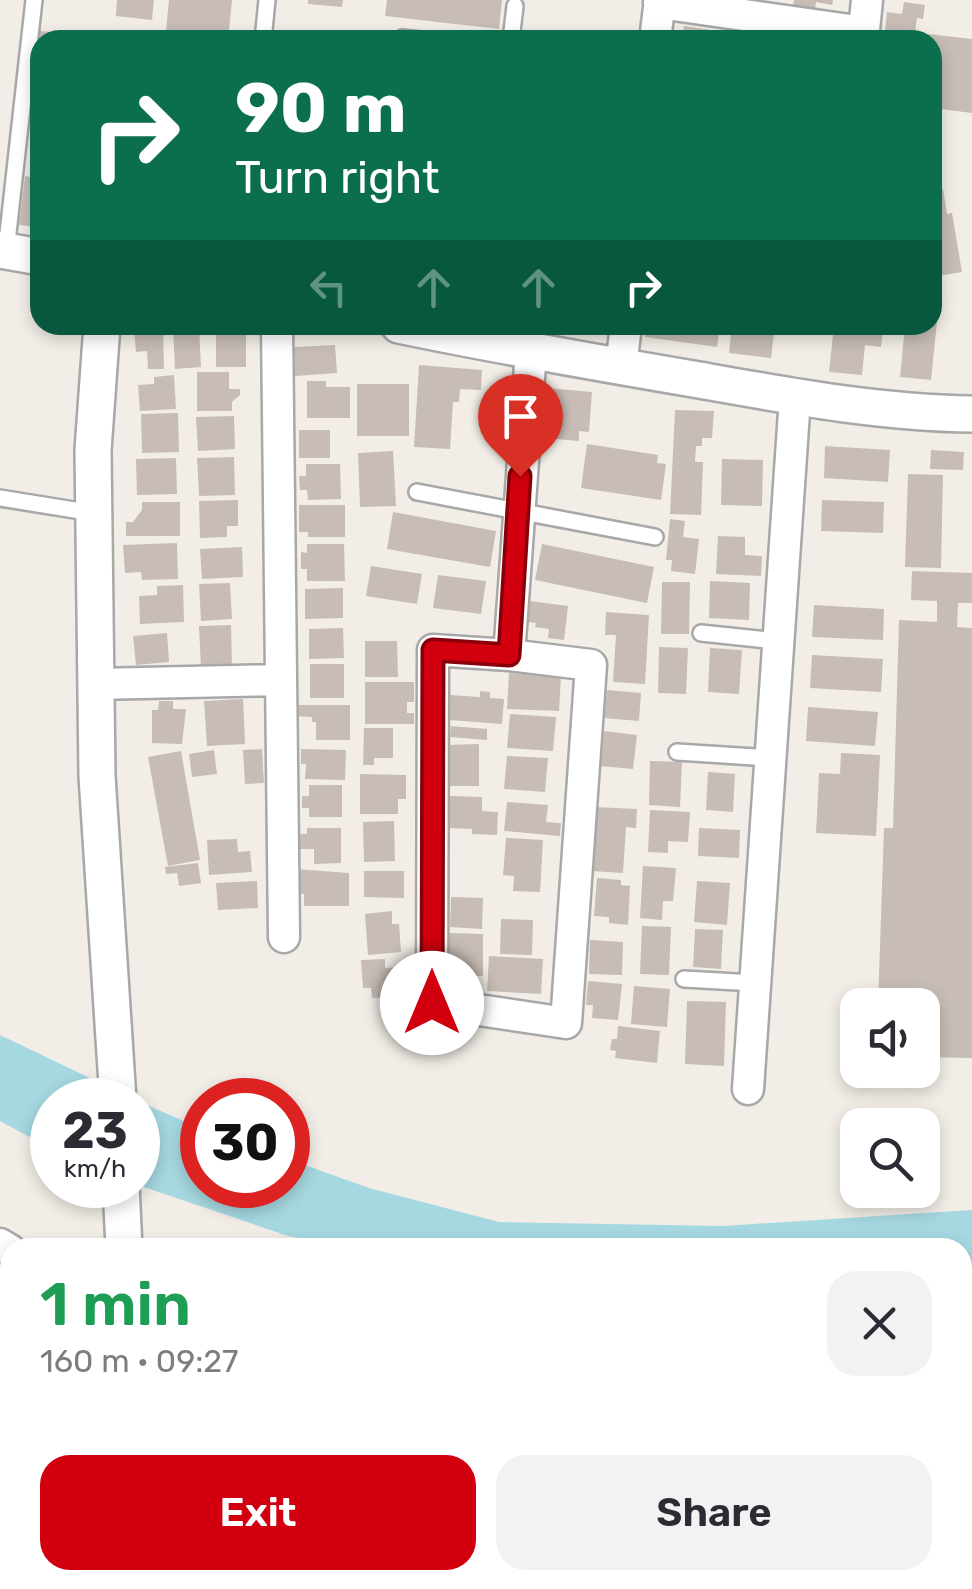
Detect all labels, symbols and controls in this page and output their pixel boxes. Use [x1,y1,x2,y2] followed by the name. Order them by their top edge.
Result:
[235,67,407,150] text: 90 m
[70,70,200,200] icon: right
[235,151,439,204] text: Turn right
[301,260,356,315] icon: left
[406,260,461,315] icon: ahead
[511,260,566,315] icon: ahead
[616,260,671,315] icon: right
[478,374,563,477] pin
[493,389,548,444] icon: arrive
[380,951,484,1055] position arrow
[840,988,940,1208] map controls
[840,988,940,1088] button: sound
[180,1078,310,1208] speed limit sign: 30
[62,1101,128,1161] text: 23
[840,1108,940,1208] button: search
[64,1154,126,1183] text: km/h
[40,1269,191,1340] text: 1 min
[827,1271,932,1376] button: close
[40,1342,239,1380] text: 160 m · 09:27
[40,1455,476,1570] button: Exit
[496,1455,932,1570] button: Share

